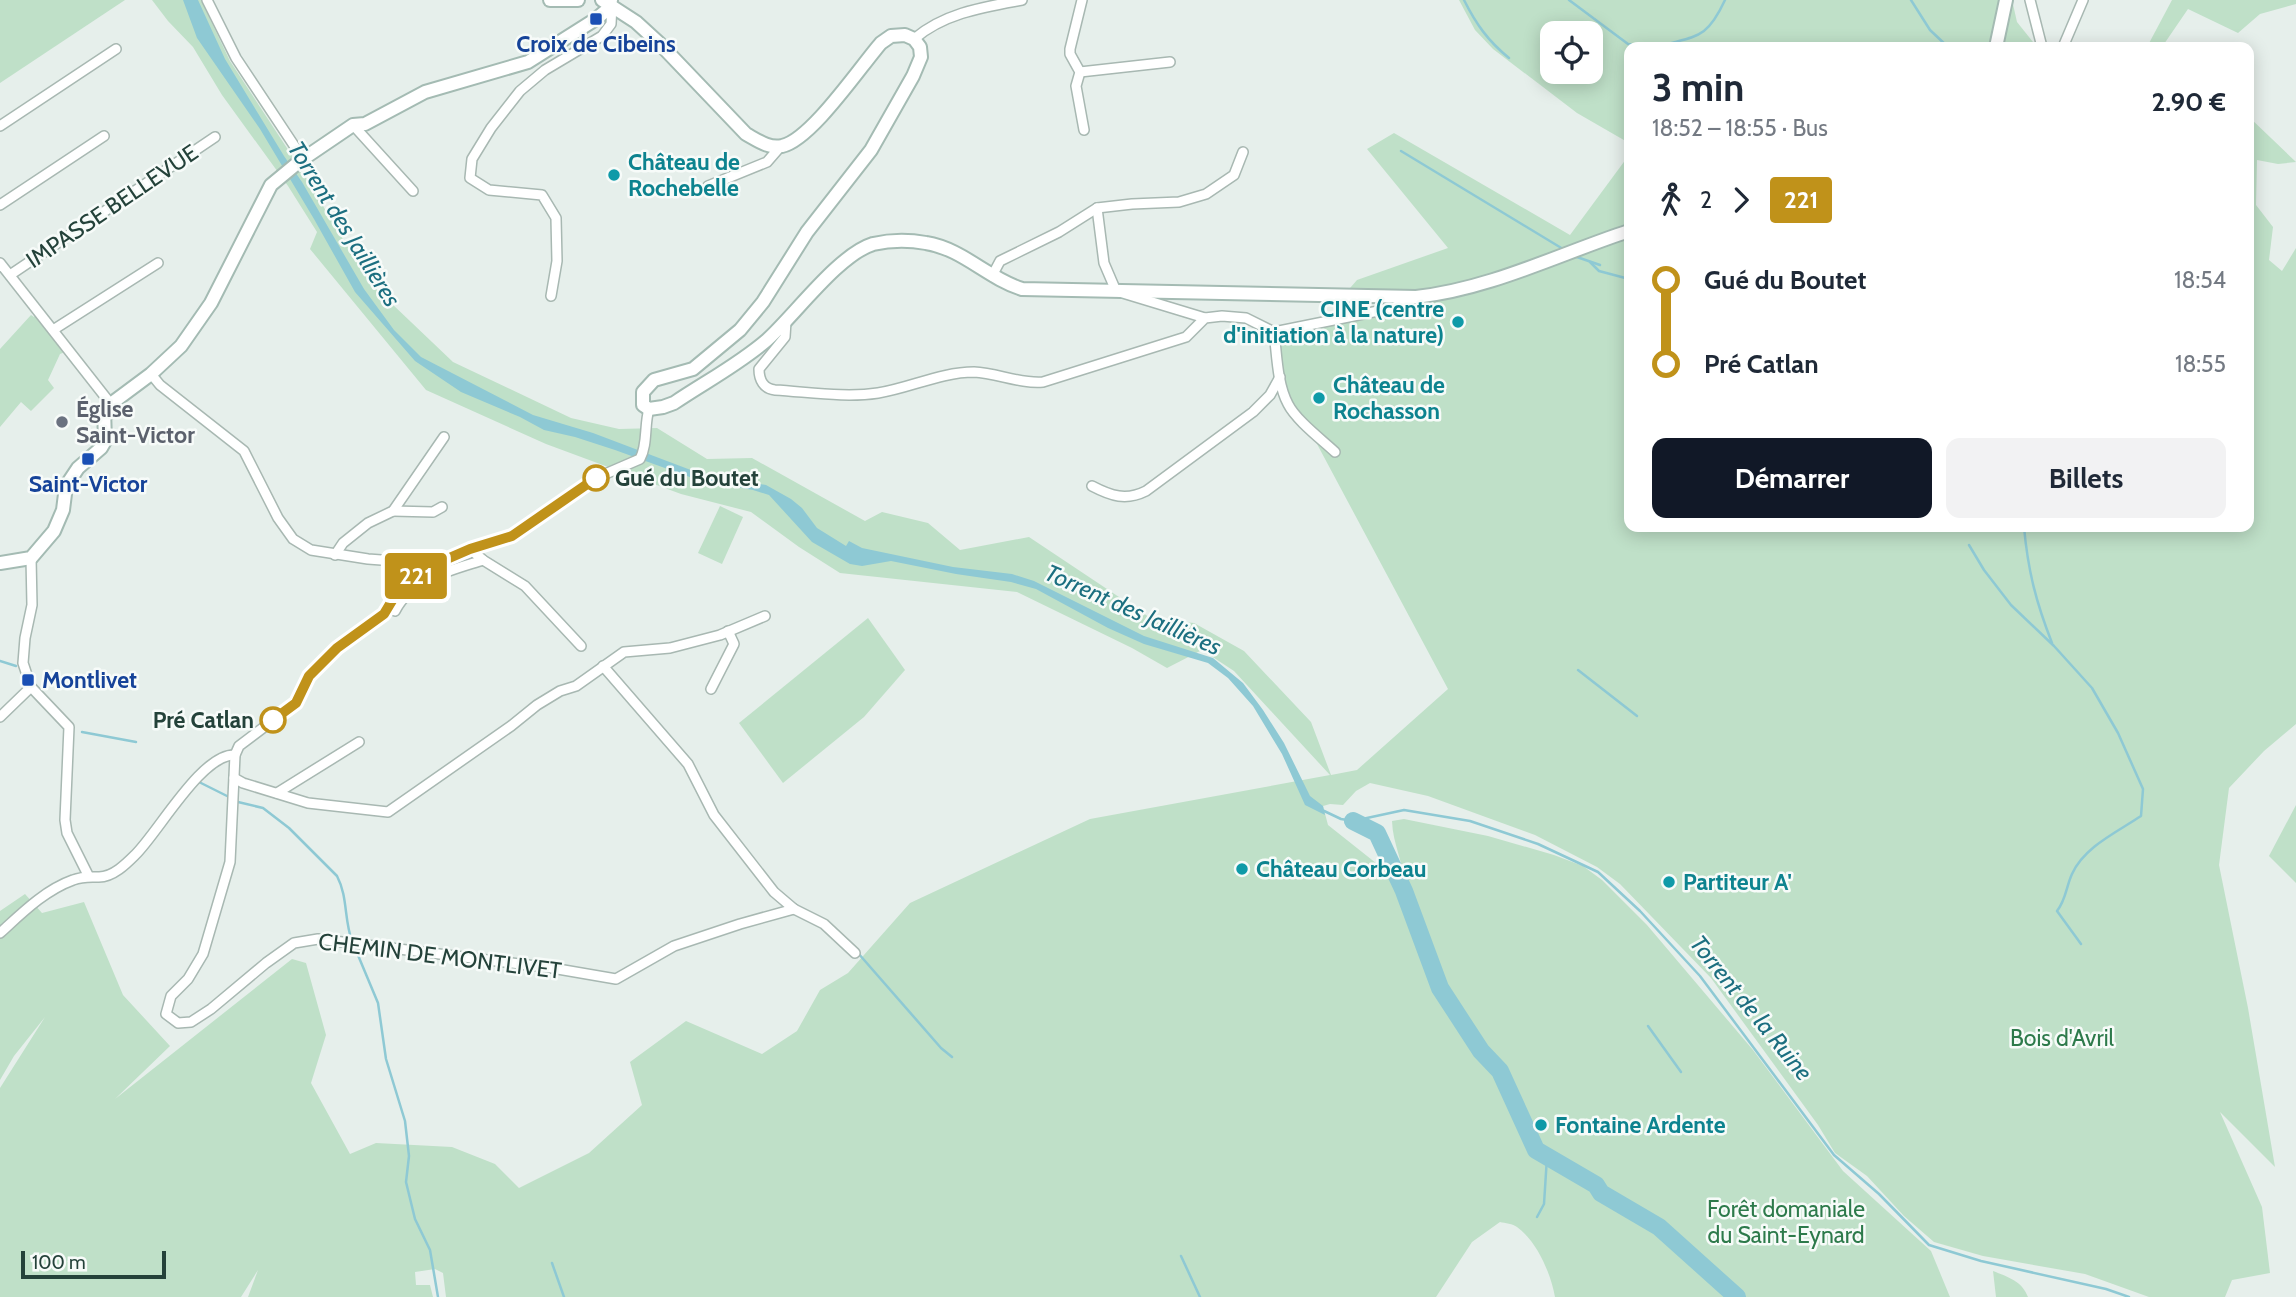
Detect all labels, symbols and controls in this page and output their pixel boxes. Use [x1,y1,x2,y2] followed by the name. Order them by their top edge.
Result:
[588,11,604,27] marker: Croix de Cibeins
[1540,21,1603,84] map controls
[1540,21,1603,84] button: locate
[516,30,676,58] place label: Croix de Cibeins
[1652,64,1744,111] text: 3 min
[2151,86,2226,118] text: 2.90 €
[1652,114,1828,142] text: 18:52 – 18:55 · Bus
[282,136,407,312] water label: Torrent des Jaillières
[21,138,203,274] street label: IMPASSE BELLEVUE
[628,148,740,202] place label: Château de Rochebelle
[606,167,622,183] marker: Château de Rochebelle
[1652,181,1690,219] icon: walk
[1722,181,1760,219] icon: forward
[1784,185,1818,214] text: 221
[1700,186,1712,214] text: 2
[1704,264,1866,296] text: Gué du Boutet
[2174,266,2226,294] text: 18:54
[1223,295,1444,349] place label: CINE (centre d'initiation à la nature)
[1450,314,1466,330] marker: CINE (centre d'initiation à la nature)
[1704,348,1819,380] text: Pré Catlan
[2175,350,2226,378] text: 18:55
[1333,371,1445,425] place label: Château de Rochasson
[1311,390,1327,406] marker: Château de Rochasson
[76,395,195,449] place label: Église Saint-Victor
[54,414,70,430] marker: Église Saint-Victor
[1652,438,1932,518] button: Démarrer
[1946,438,2226,518] button: Billets
[80,451,96,467] marker: Saint-Victor
[615,464,759,492] place label: Gué du Boutet
[583,465,609,491] marker: Gué du Boutet
[29,470,148,498] place label: Saint-Victor
[376,553,456,599] line badge: 221
[1041,558,1226,661] water label: Torrent des Jaillières
[399,561,433,590] text: 221
[42,666,137,694] place label: Montlivet
[20,672,36,688] marker: Montlivet
[153,706,254,734] place label: Pré Catlan
[260,707,286,733] marker: Pré Catlan
[1256,855,1426,883] place label: Château Corbeau
[1234,861,1250,877] marker: Château Corbeau
[1683,868,1792,896] place label: Partiteur A'
[1661,874,1677,890] marker: Partiteur A'
[317,927,563,985] street label: CHEMIN DE MONTLIVET
[1684,929,1819,1086] water label: Torrent de la Ruine
[2010,1024,2115,1052] park label: Bois d'Avril
[1555,1111,1726,1139] place label: Fontaine Ardente
[1533,1117,1549,1133] marker: Fontaine Ardente
[1707,1195,1865,1249] park label: Forêt domaniale du Saint-Eynard
[21,1248,166,1280] scale bar
[32,1251,86,1274] text: 100 m

